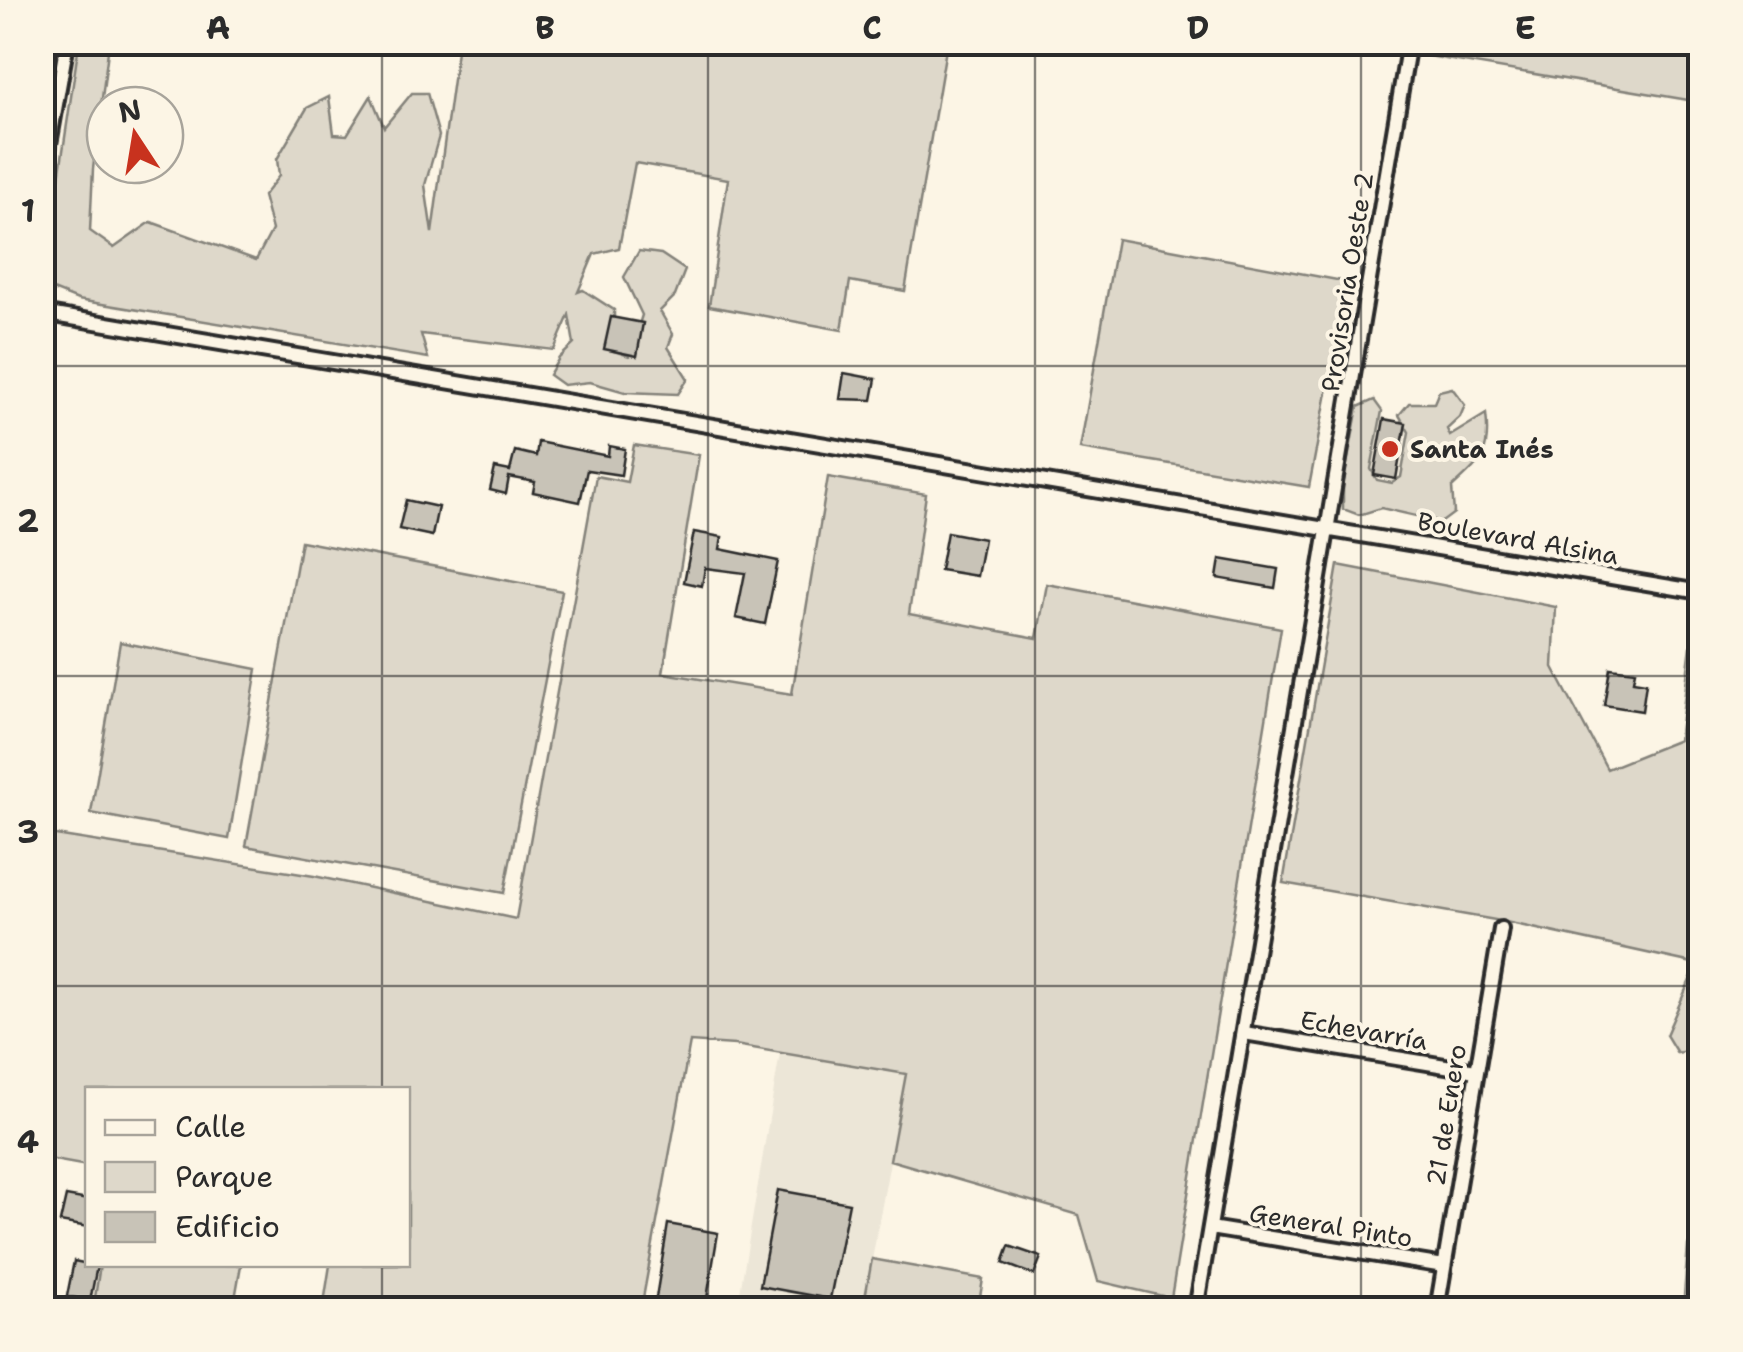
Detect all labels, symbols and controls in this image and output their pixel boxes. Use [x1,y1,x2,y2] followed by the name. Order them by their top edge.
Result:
[206,6,230,49] text: A
[535,6,555,49] text: B
[862,6,882,49] text: C
[1187,6,1209,49] text: D
[1514,6,1536,49] text: E
[85,85,185,185] north arrow
[115,90,145,131] text: N
[1313,170,1381,394] street label: Provisoria Oeste 2
[21,189,35,232] text: 1
[1410,432,1554,466] place label: Santa Inés
[1379,438,1401,460] marker: Santa Inés
[17,499,39,542] text: 2
[1415,504,1622,572] street label: Boulevard Alsina
[17,810,39,853] text: 3
[1298,1002,1431,1058] street label: Echevarría
[1418,1042,1474,1188] street label: 21 de Enero
[85,1087,410,1267] legend
[175,1106,246,1147] text: Calle
[17,1120,39,1163] text: 4
[175,1156,273,1197] text: Parque
[1247,1195,1415,1255] street label: General Pinto
[175,1206,280,1247] text: Edificio

